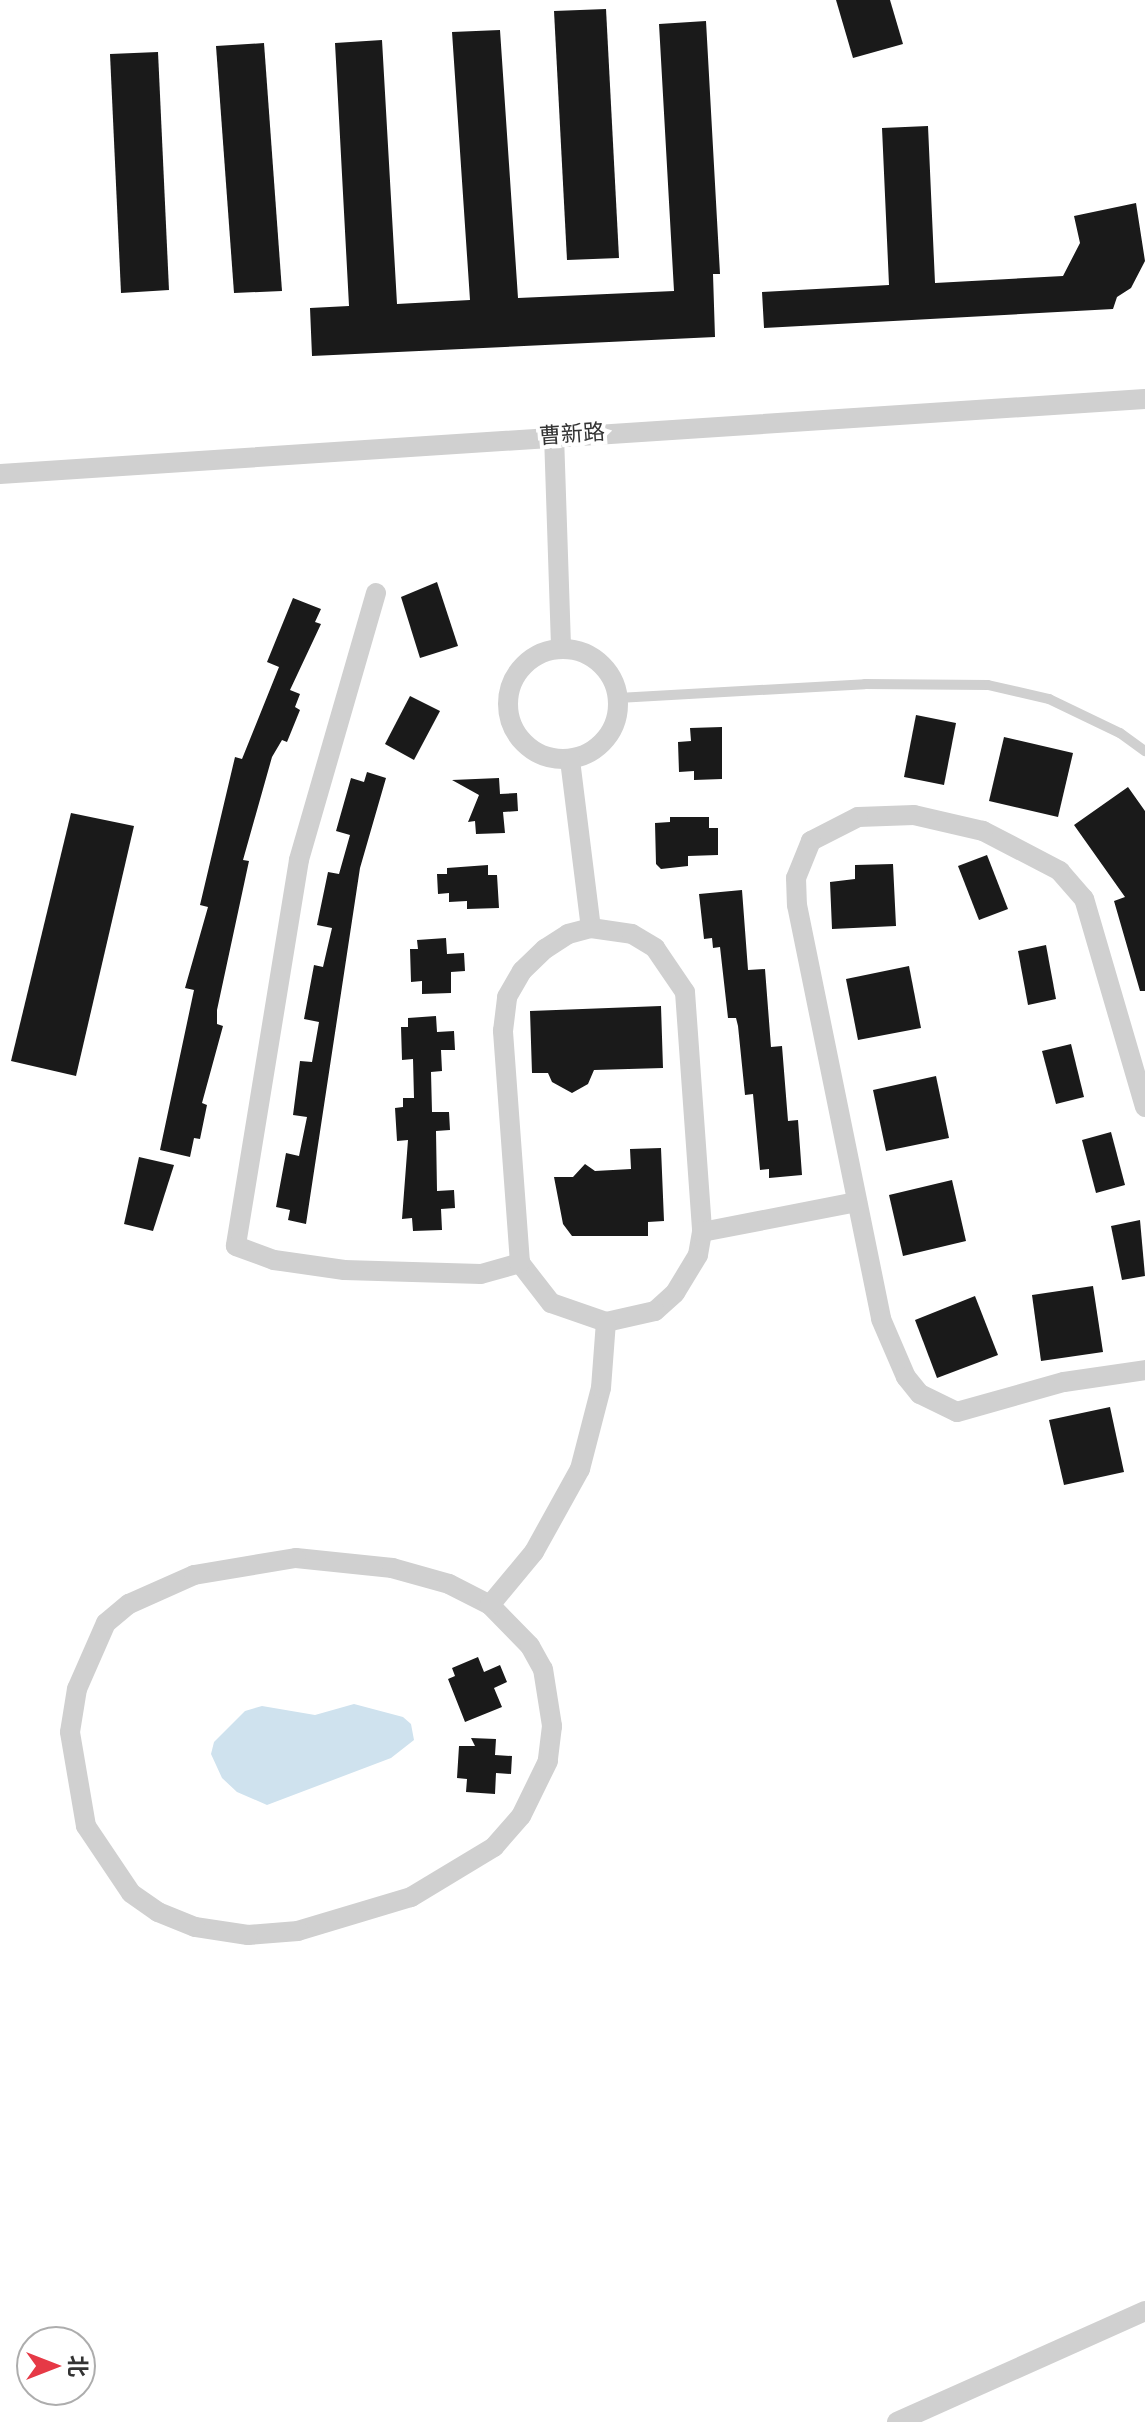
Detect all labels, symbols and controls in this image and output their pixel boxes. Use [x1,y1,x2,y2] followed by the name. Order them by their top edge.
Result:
[538,419,606,449] street label: 曹新路
[16,2326,96,2406] north arrow
[65,2355,91,2377] text: 北

